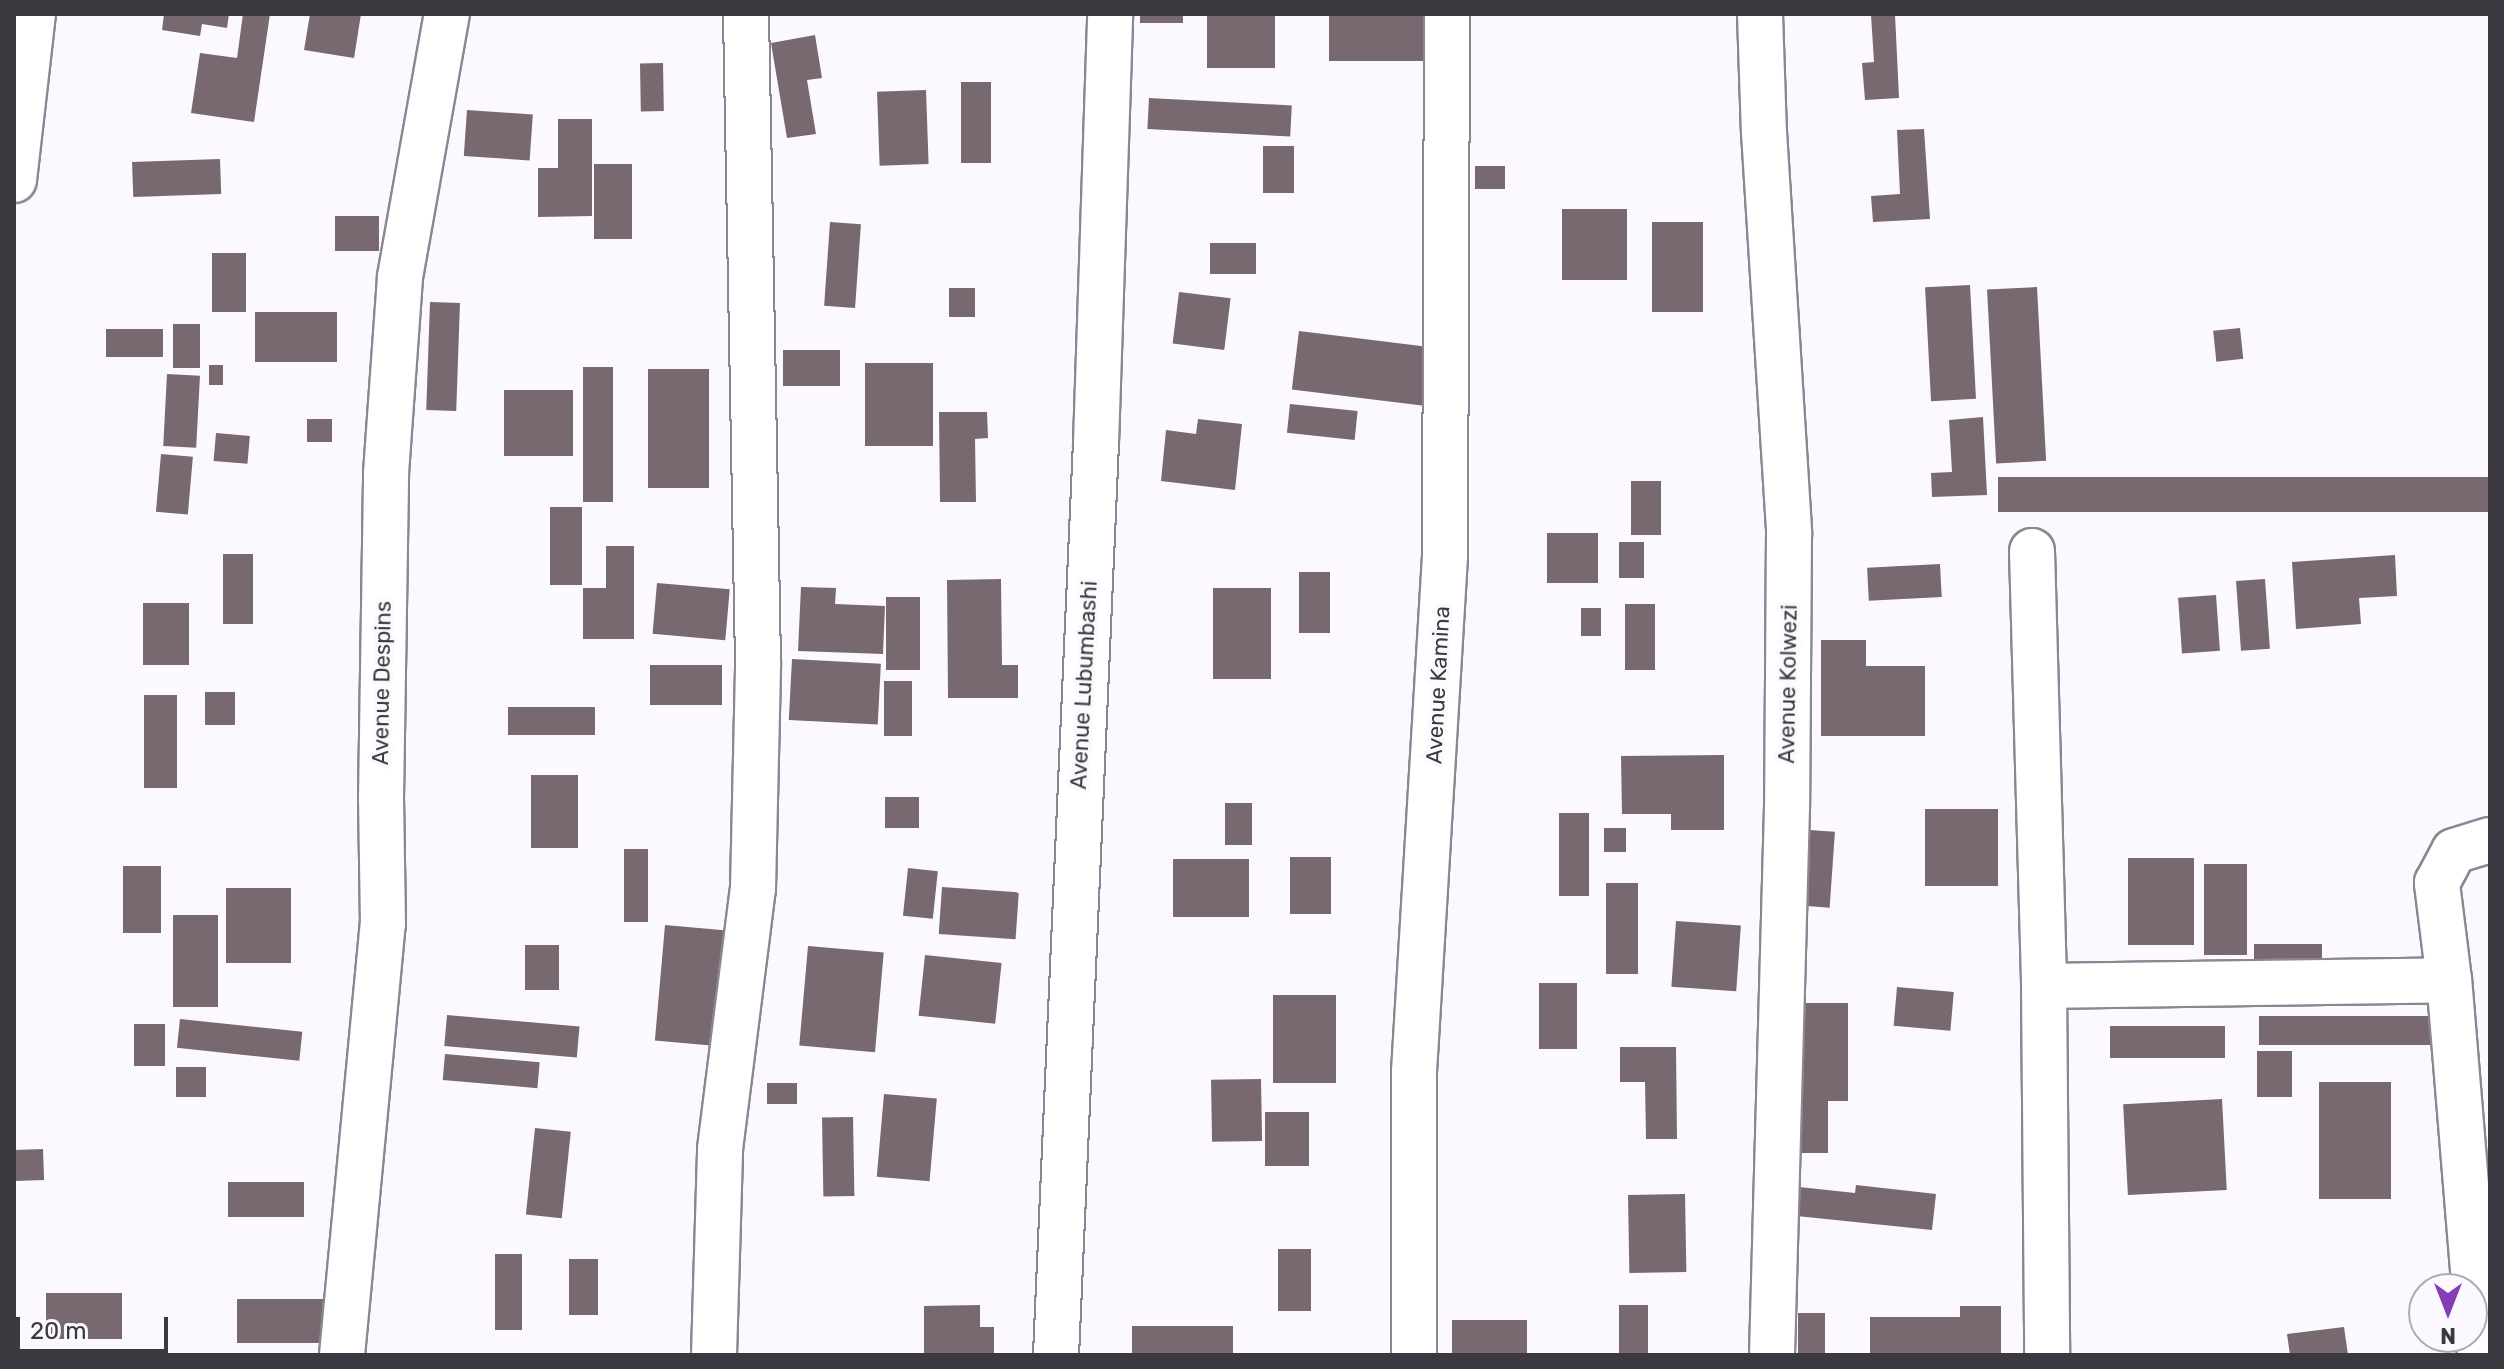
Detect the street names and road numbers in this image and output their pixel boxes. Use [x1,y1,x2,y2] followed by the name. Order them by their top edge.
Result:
[1065,580,1103,790] street label: Avenue Lubumbashi
[367,601,397,765] street label: Avenue Despins
[1773,604,1803,764] street label: Avenue Kolwezi
[1421,605,1455,765] street label: Avenue Kamina

